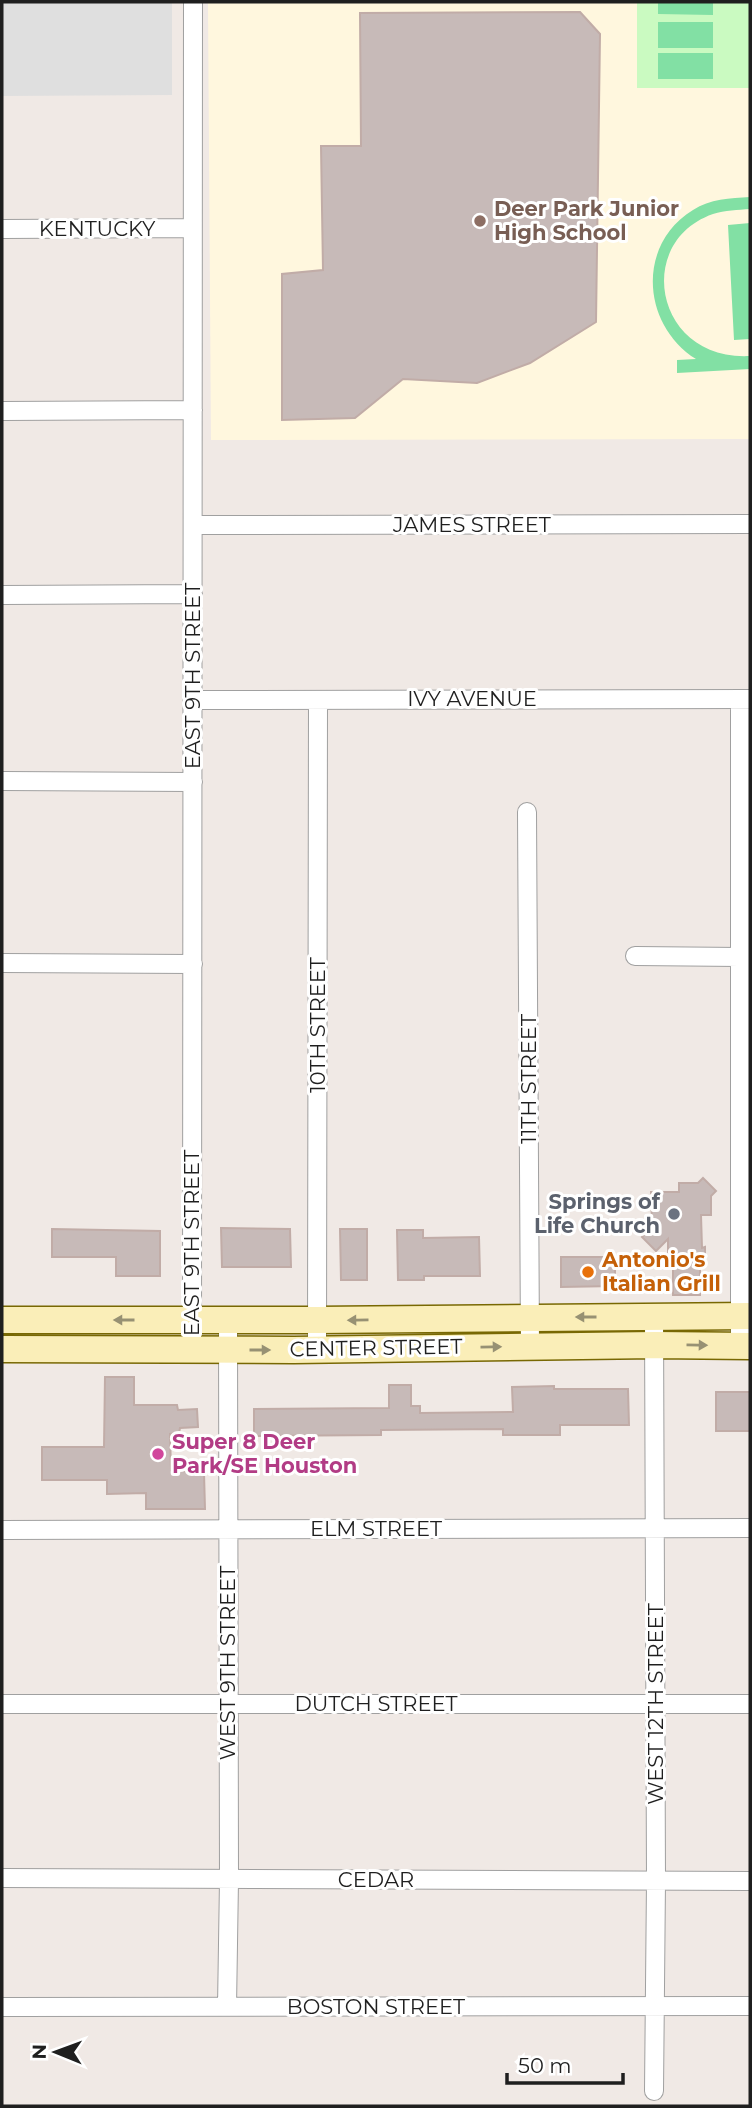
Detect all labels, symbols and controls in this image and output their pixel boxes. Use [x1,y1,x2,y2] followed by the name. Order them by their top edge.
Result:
[494,196,679,245] place label: Deer Park Junior High School
[472,213,488,229] marker: Deer Park Junior High School
[39,216,156,241] street label: KENTUCKY
[392,512,551,537] street label: JAMES STREET
[180,583,205,769] street label: EAST 9TH STREET
[407,686,537,711] street label: IVY AVENUE
[305,957,330,1093] street label: 10TH STREET
[516,1014,541,1144] street label: 11TH STREET
[179,1150,204,1336] street label: EAST 9TH STREET
[534,1189,661,1238] place label: Springs of Life Church
[666,1206,682,1222] marker: Springs of Life Church
[601,1247,721,1296] place label: Antonio's Italian Grill
[580,1264,596,1280] marker: Antonio's Italian Grill
[575,1311,597,1323] one-way arrow
[112,1314,134,1326] one-way arrow
[347,1314,369,1325] one-way arrow
[289,1333,463,1362] street label: CENTER STREET
[686,1340,708,1351] one-way arrow
[480,1341,502,1353] one-way arrow
[249,1344,271,1356] one-way arrow
[172,1429,357,1478] place label: Super 8 Deer Park/SE Houston
[150,1446,166,1462] marker: Super 8 Deer Park/SE Houston
[310,1516,442,1541] street label: ELM STREET
[215,1566,240,1760] street label: WEST 9TH STREET
[643,1603,668,1805] street label: WEST 12TH STREET
[294,1691,458,1716] street label: DUTCH STREET
[338,1867,414,1892] street label: CEDAR
[287,1994,465,2019] street label: BOSTON STREET
[21,2017,91,2087] north arrow
[507,2042,622,2086] scale bar
[28,2044,51,2060] text: N
[518,2053,572,2078] text: 50 m

